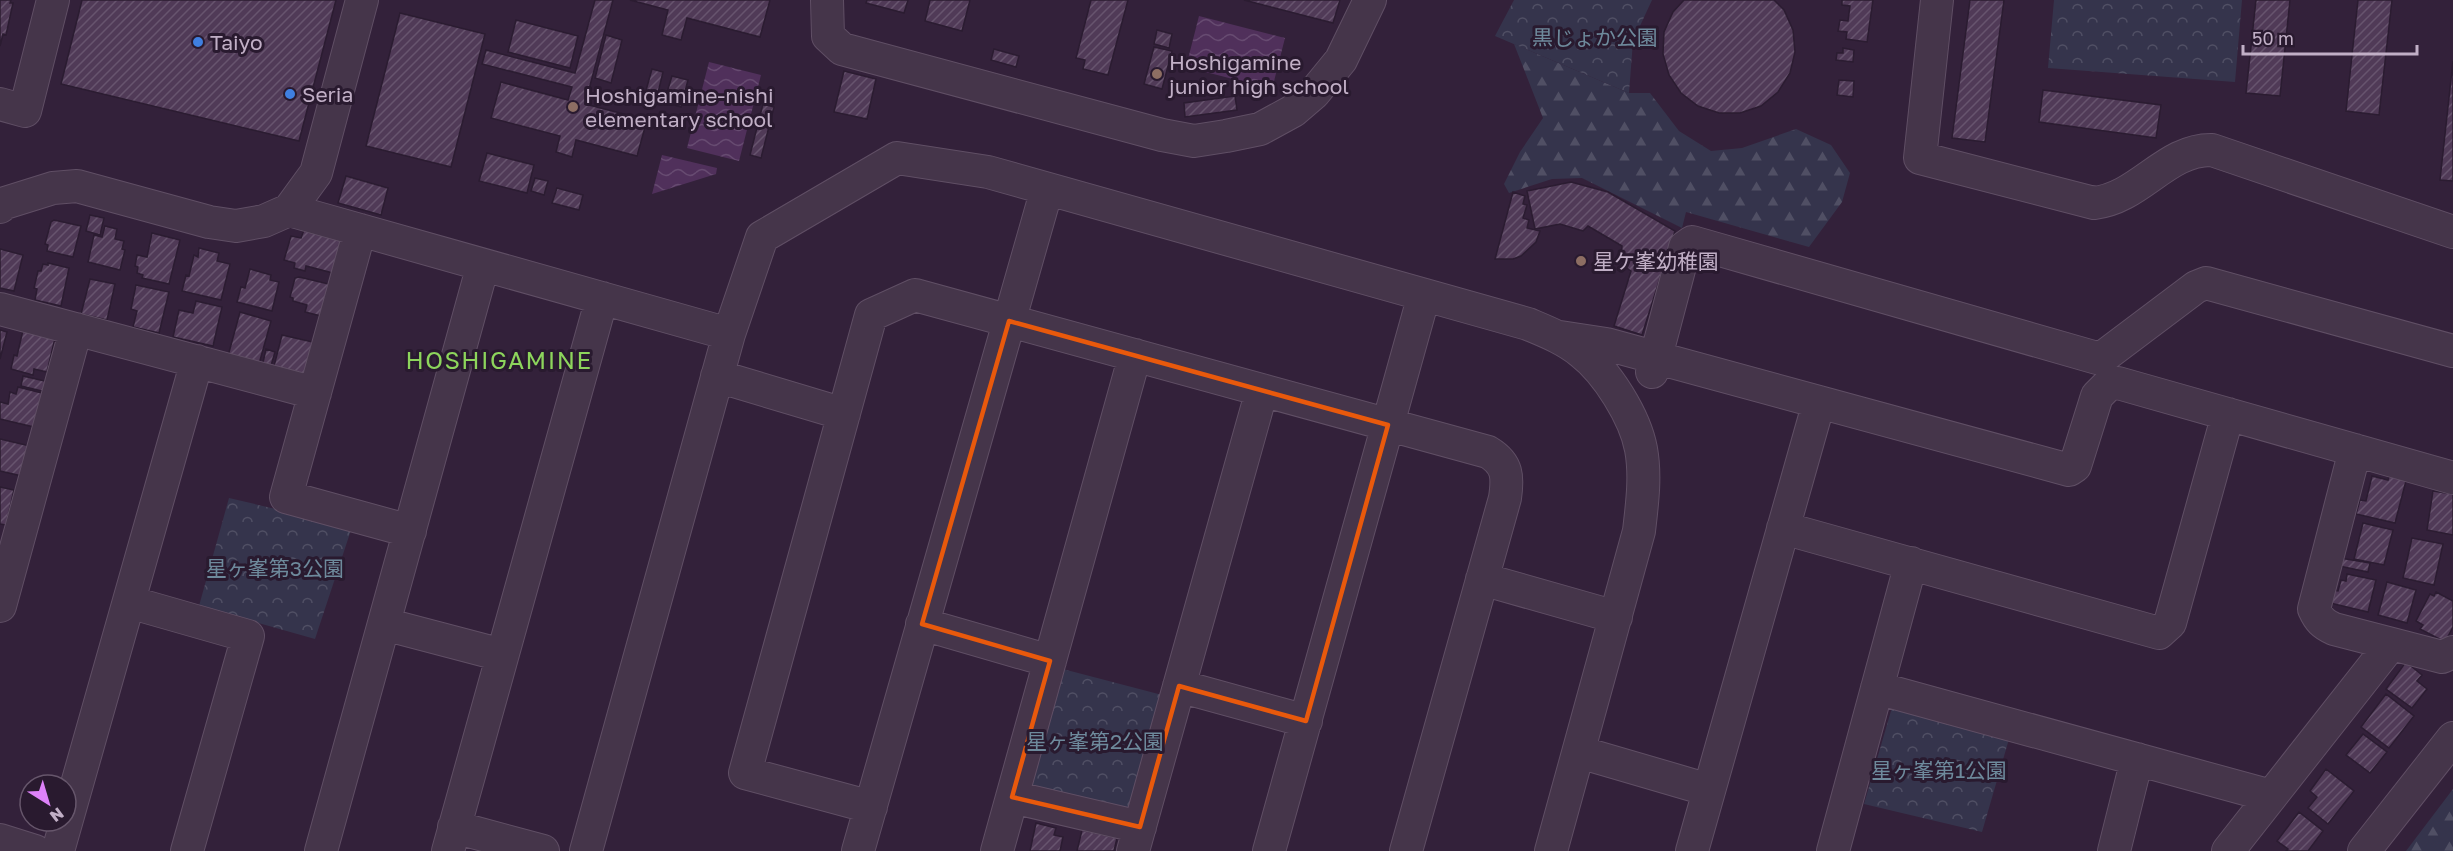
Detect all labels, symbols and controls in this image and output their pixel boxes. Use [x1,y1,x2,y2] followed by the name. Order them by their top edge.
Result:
[2243,18,2417,56] scale bar
[1532,24,1658,50] park label: 黒じょか公園
[2252,27,2294,49] text: 50 m
[210,29,263,55] place label: Taiyo
[191,35,205,49] marker: Taiyo
[1168,49,1349,99] place label: Hoshigamine junior high school
[1150,67,1164,81] marker: Hoshigamine junior high school
[302,81,353,107] place label: Seria
[585,82,774,132] place label: Hoshigamine-nishi elementary school
[283,87,297,101] marker: Seria
[566,100,580,114] marker: Hoshigamine-nishi elementary school
[1593,248,1719,274] place label: 星ケ峯幼稚園
[1574,254,1588,268] marker: 星ケ峯幼稚園
[405,345,593,374] district label: HOSHIGAMINE
[206,555,344,581] park label: 星ヶ峯第3公園
[1026,728,1164,754] park label: 星ヶ峯第2公園
[1871,757,2007,783] park label: 星ヶ峯第1公園
[18,773,78,833] north arrow
[46,803,68,827] text: N

